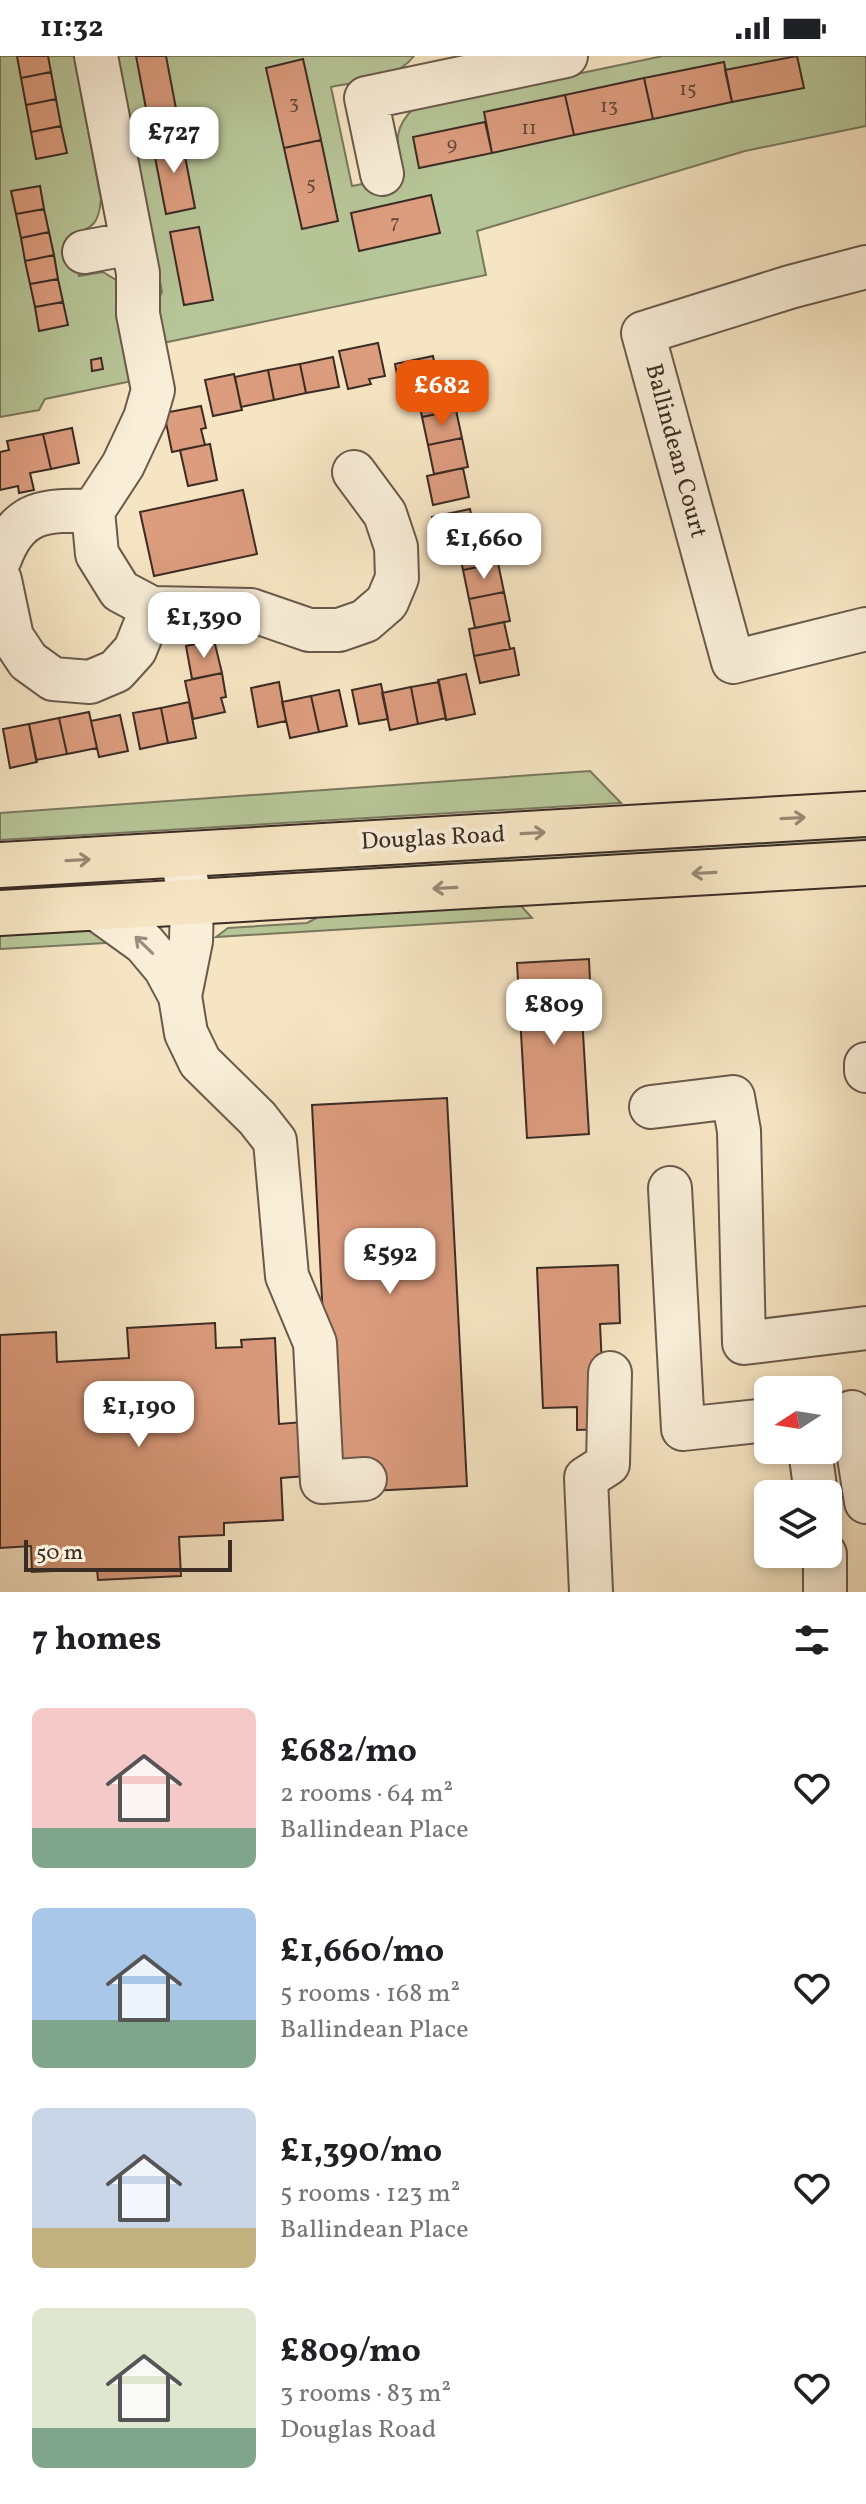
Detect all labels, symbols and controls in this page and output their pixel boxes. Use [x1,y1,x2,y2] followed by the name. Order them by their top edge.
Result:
[40,7,104,49] text: 11:32
[679,76,697,104] house number: 15
[289,90,299,118] house number: 3
[600,93,618,121] house number: 13
[127,107,221,175] pin: £727
[148,115,200,151] text: £727
[521,115,537,143] house number: 11
[447,131,457,159] house number: 9
[306,171,316,199] house number: 5
[390,209,400,237] house number: 7
[395,360,489,428] pin: £682
[635,360,715,542] street label: Ballindean Court
[414,368,470,404] text: £682
[419,513,549,581] pin: £1,660
[445,521,523,557] text: £1,660
[139,592,269,660] pin: £1,390
[166,600,242,636] text: £1,390
[779,810,806,825] one-way arrow
[360,818,506,860] street label: Douglas Road
[519,825,546,840] one-way arrow
[64,852,91,867] one-way arrow
[691,865,718,880] one-way arrow
[432,880,459,895] one-way arrow
[135,936,154,955] one-way arrow
[507,979,601,1047] pin: £809
[524,987,584,1023] text: £809
[343,1228,437,1296] pin: £592
[362,1236,418,1272] text: £592
[754,1376,842,1464] north arrow
[754,1376,842,1568] map controls
[74,1381,204,1449] pin: £1,190
[102,1389,176,1425] text: £1,190
[754,1480,842,1568] button: layers
[24,1536,232,1572] scale bar
[36,1538,83,1569] text: 50 m
[32,1617,161,1664] text: 7 homes
[790,1618,834,1662] icon: filters
[280,1729,417,1776] text: £682/mo
[96,1740,192,1836] icon: home
[790,1766,834,1810] icon: heart
[280,1776,453,1812] text: 2 rooms · 64 m²
[280,1812,468,1848] text: Ballindean Place
[280,1929,444,1976] text: £1,660/mo
[96,1940,192,2036] icon: home
[790,1966,834,2010] icon: heart
[280,1976,460,2012] text: 5 rooms · 168 m²
[280,2012,468,2048] text: Ballindean Place
[280,2129,442,2176] text: £1,390/mo
[96,2140,192,2236] icon: home
[790,2166,834,2210] icon: heart
[280,2176,460,2212] text: 5 rooms · 123 m²
[280,2212,468,2248] text: Ballindean Place
[280,2329,421,2376] text: £809/mo
[96,2340,192,2436] icon: home
[790,2366,834,2410] icon: heart
[280,2376,451,2412] text: 3 rooms · 83 m²
[280,2412,437,2448] text: Douglas Road

